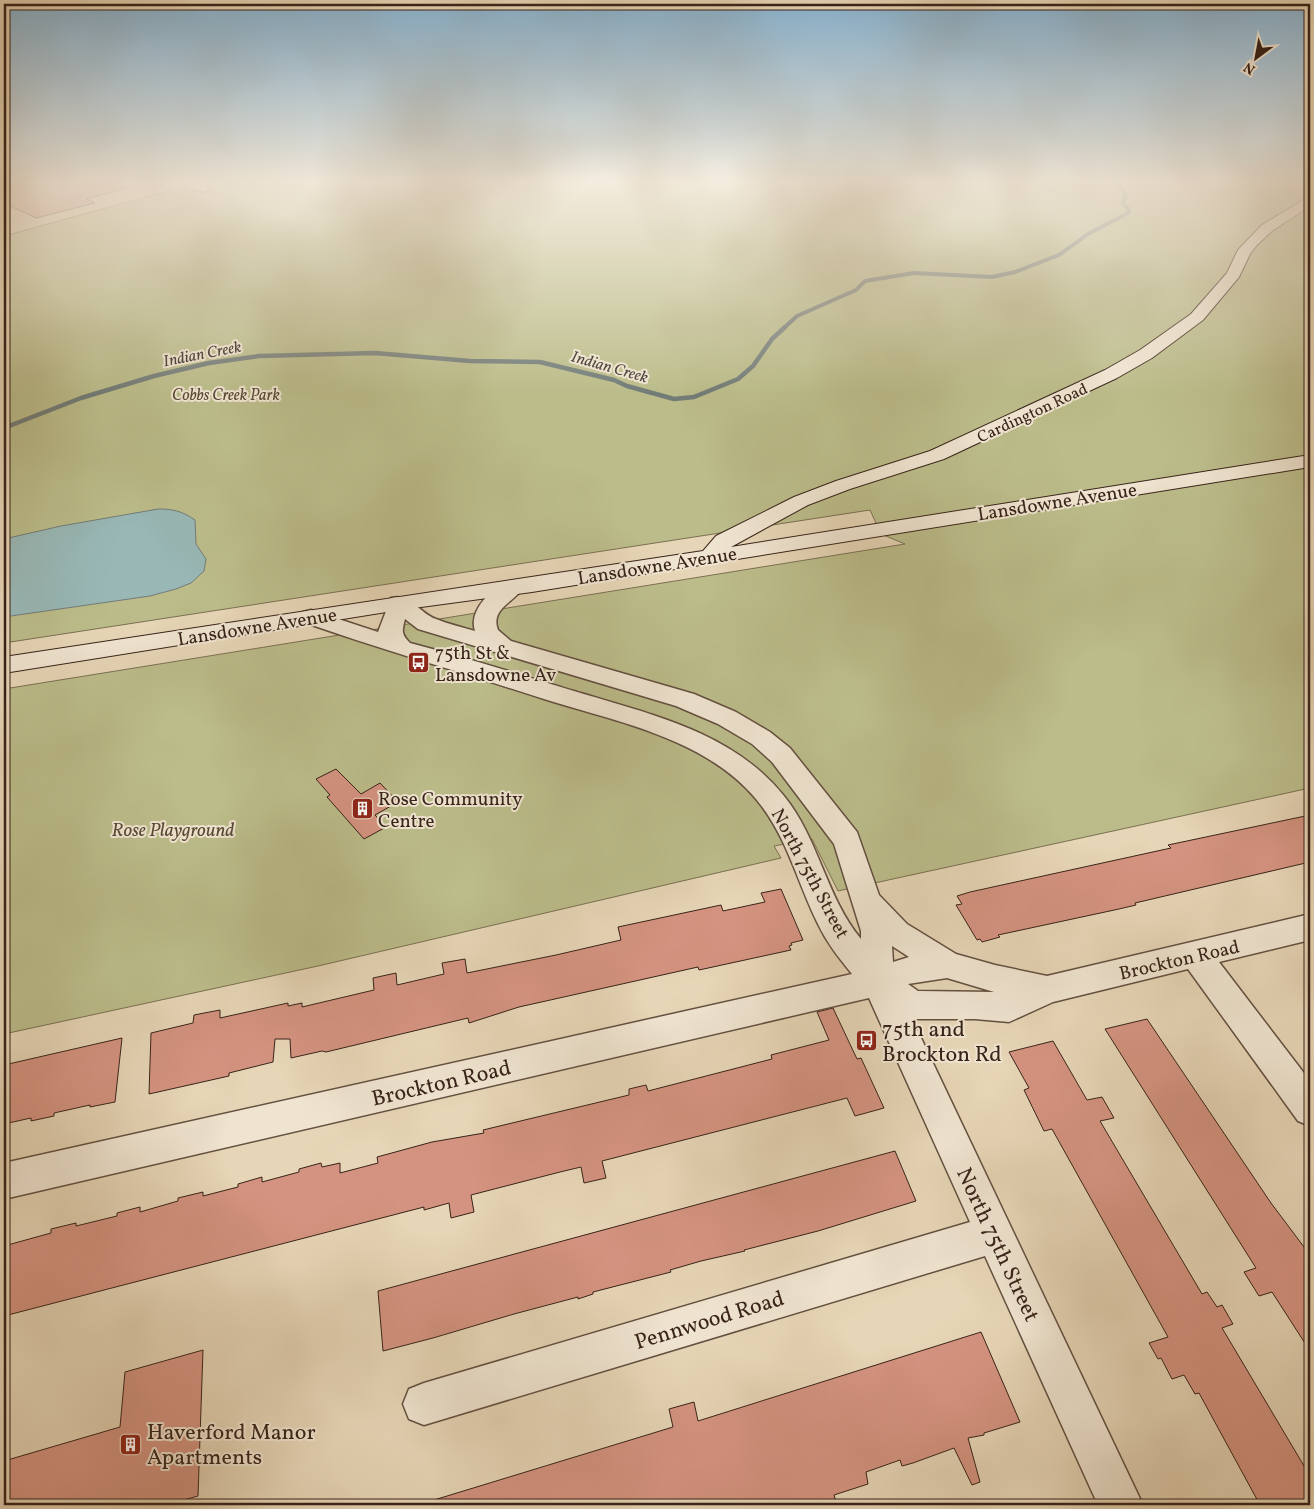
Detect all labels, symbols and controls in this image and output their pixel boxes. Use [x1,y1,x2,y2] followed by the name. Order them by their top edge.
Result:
[1232,32,1282,82] north arrow
[1241,57,1259,79] text: N
[161,336,244,373] water label: Indian Creek
[568,346,651,390] water label: Indian Creek
[974,379,1092,449] street label: Cardington Road
[172,385,281,407] park label: Cobbs Creek Park
[976,478,1139,528] street label: Lansdowne Avenue
[576,542,739,592] street label: Lansdowne Avenue
[176,603,339,653] street label: Lansdowne Avenue
[435,641,556,689] place label: 75th St & Lansdowne Av
[407,651,431,675] bus stop icon: 75th St & Lansdowne Av
[378,787,523,835] place label: Rose Community Centre
[350,797,374,821] building icon: Rose Community Centre
[764,804,855,944] street label: North 75th Street
[112,818,234,844] park label: Rose Playground
[1117,934,1242,987] street label: Brockton Road
[882,1015,1002,1071] place label: 75th and Brockton Rd
[854,1029,878,1053] bus stop icon: 75th and Brockton Rd
[369,1053,514,1116] street label: Brockton Road
[947,1163,1046,1327] street label: North 75th Street
[631,1284,788,1359] street label: Pennwood Road
[147,1418,316,1474] place label: Haverford Manor Apartments
[119,1432,143,1456] building icon: Haverford Manor Apartments

